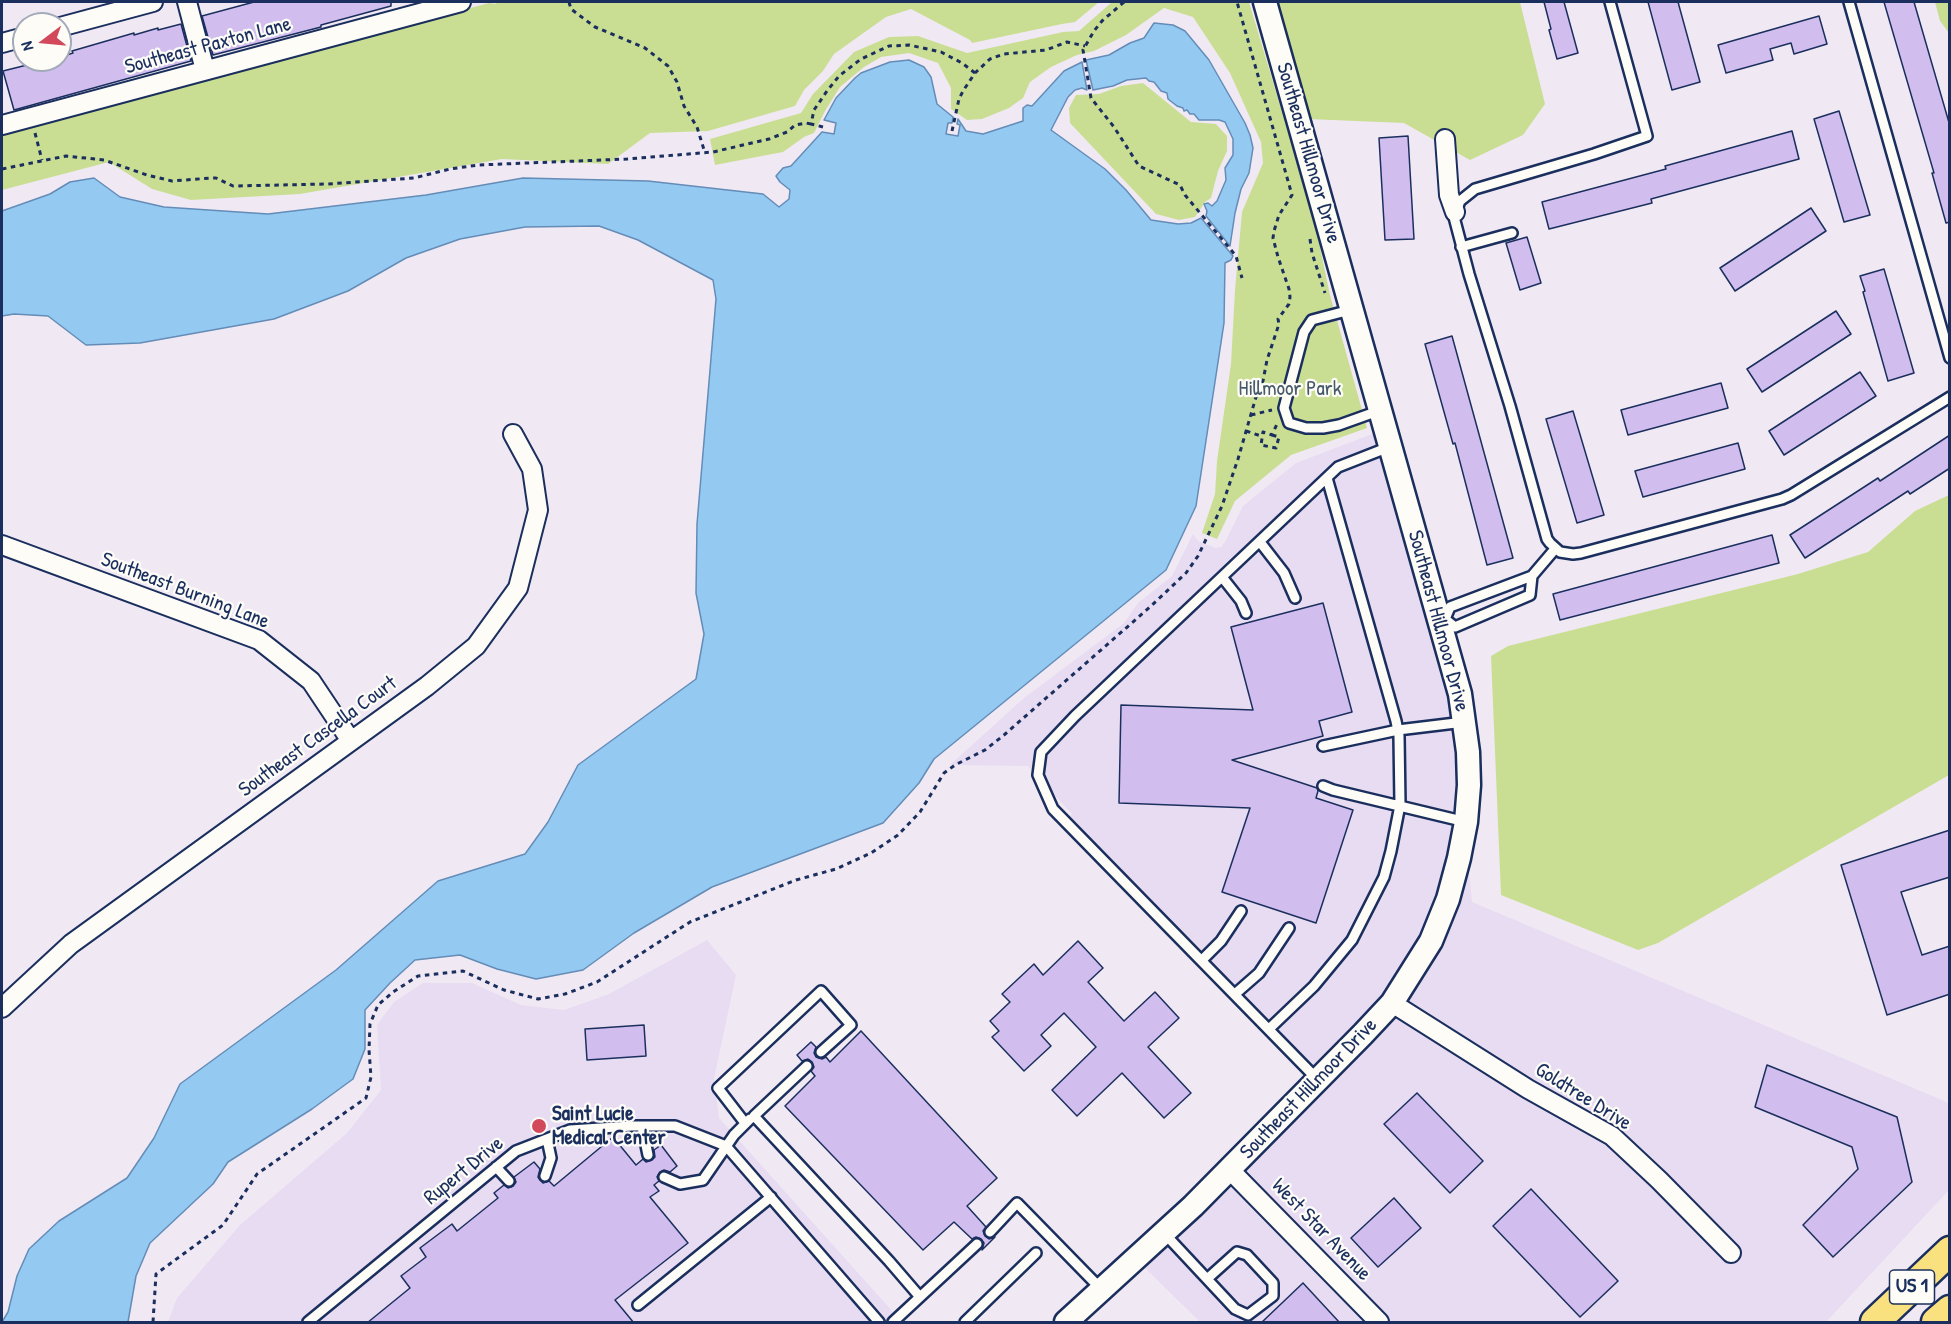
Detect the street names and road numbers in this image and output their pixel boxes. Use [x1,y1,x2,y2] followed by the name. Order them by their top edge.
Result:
[122,12,294,80] street label: Southeast Paxton Lane
[1270,60,1346,246] street label: Southeast Hillmoor Drive
[1402,528,1474,714] street label: Southeast Hillmoor Drive
[97,547,273,635] street label: Southeast Burning Lane
[234,671,402,803] street label: Southeast Cascella Court
[1235,1013,1383,1165] street label: Southeast Hillmoor Drive
[1530,1058,1636,1136] street label: Goldtree Drive
[419,1131,509,1211] street label: Rupert Drive
[1266,1174,1376,1286] street label: West Star Avenue
[1890,1270,1934,1304] road number: US 1

